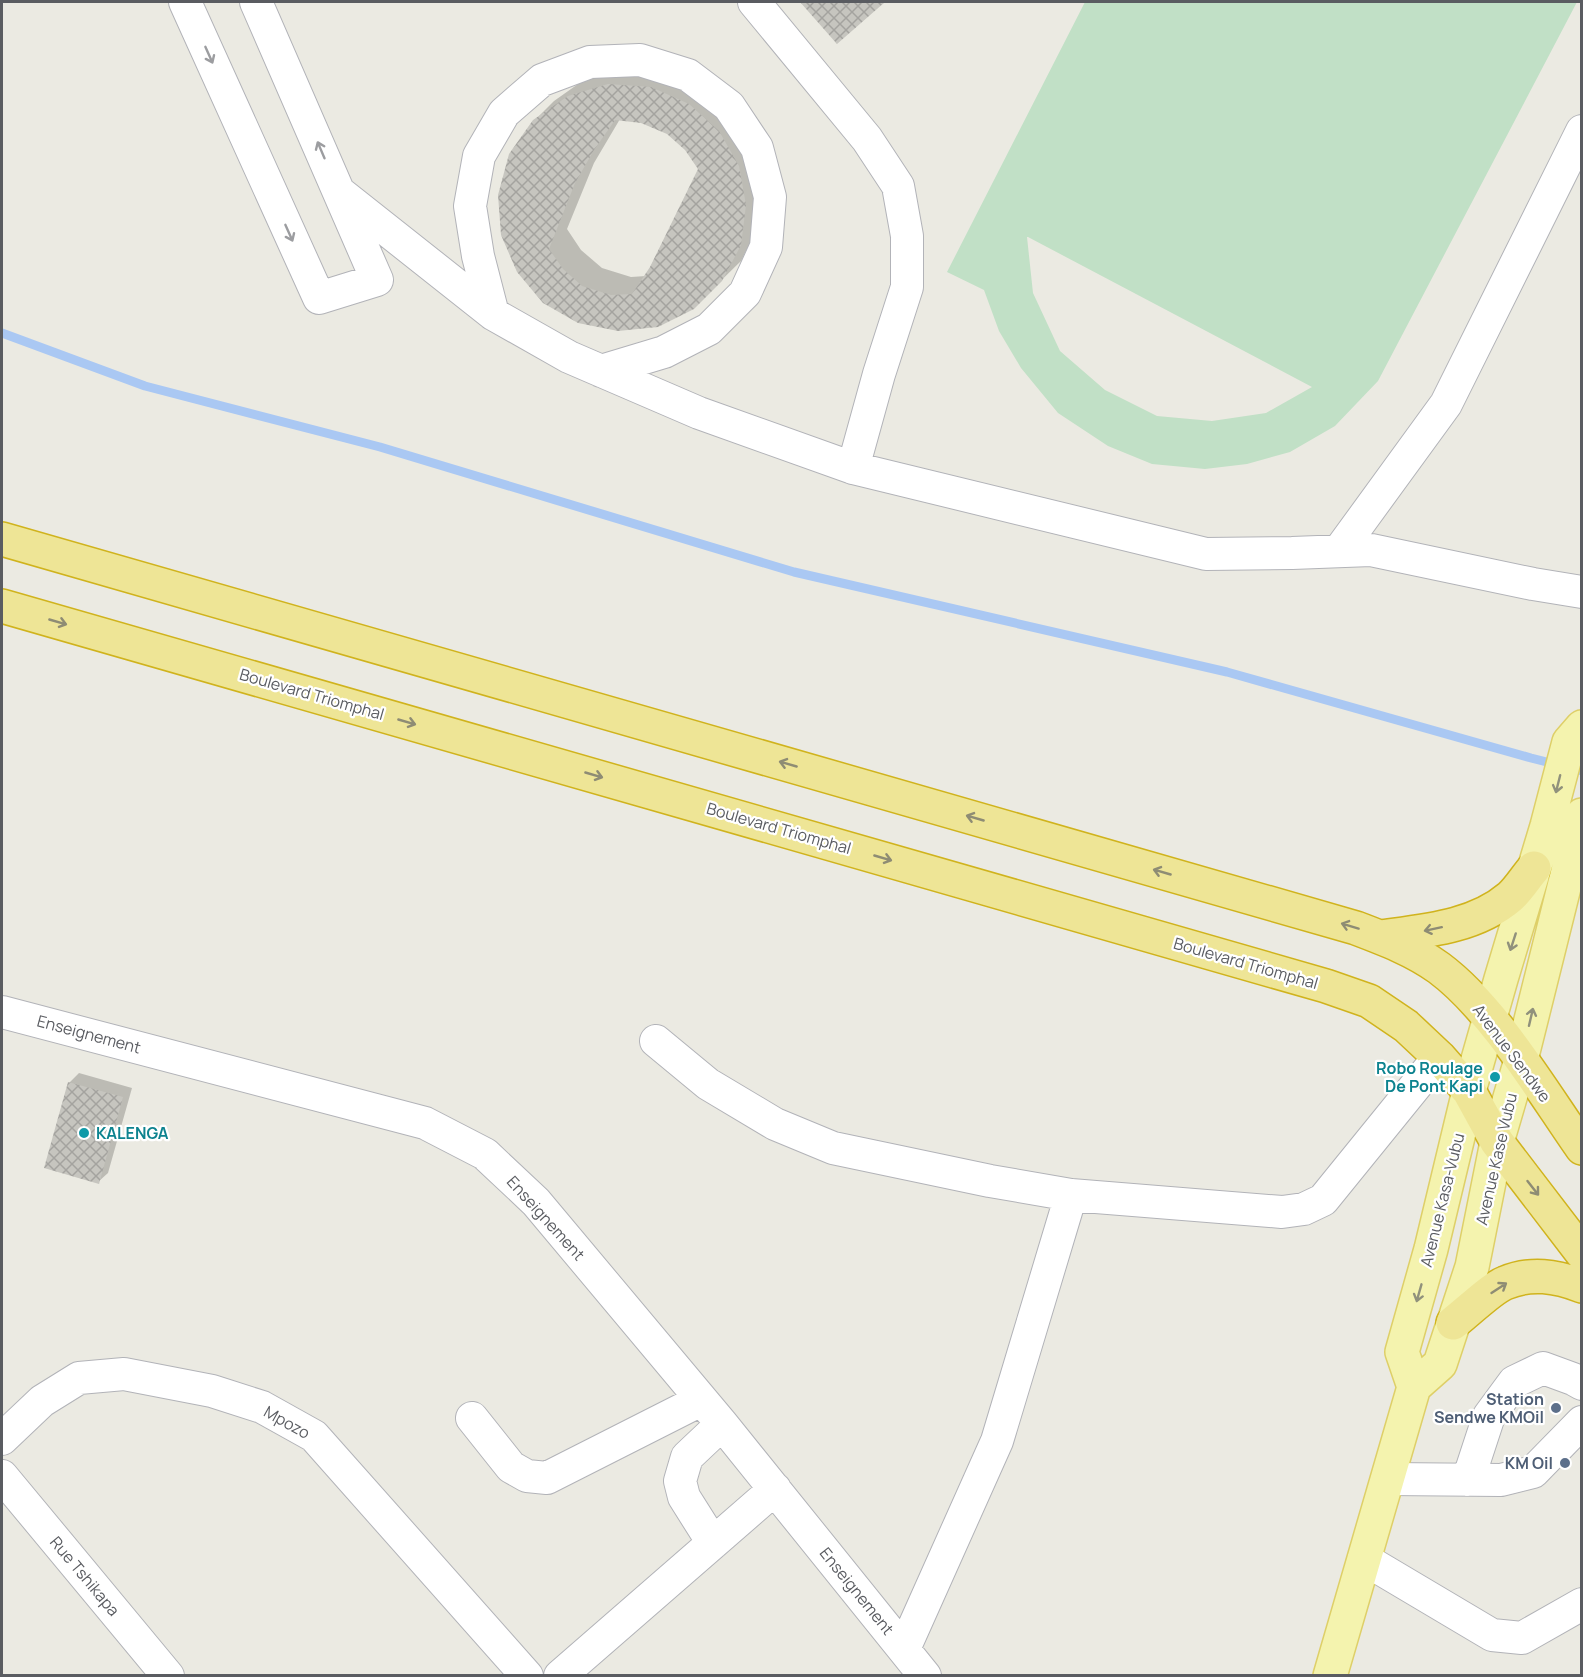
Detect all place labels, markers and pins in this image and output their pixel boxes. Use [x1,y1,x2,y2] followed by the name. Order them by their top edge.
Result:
[1376,1057,1483,1097] place label: Robo Roulage De Pont Kapi
[1488,1070,1502,1084] marker: Robo Roulage De Pont Kapi
[96,1122,169,1144] place label: KALENGA
[77,1126,91,1140] marker: KALENGA
[1434,1388,1544,1428] place label: Station Sendwe KMOil
[1549,1401,1563,1415] marker: Station Sendwe KMOil
[1505,1452,1553,1474] place label: KM Oil
[1558,1456,1572,1470] marker: KM Oil

